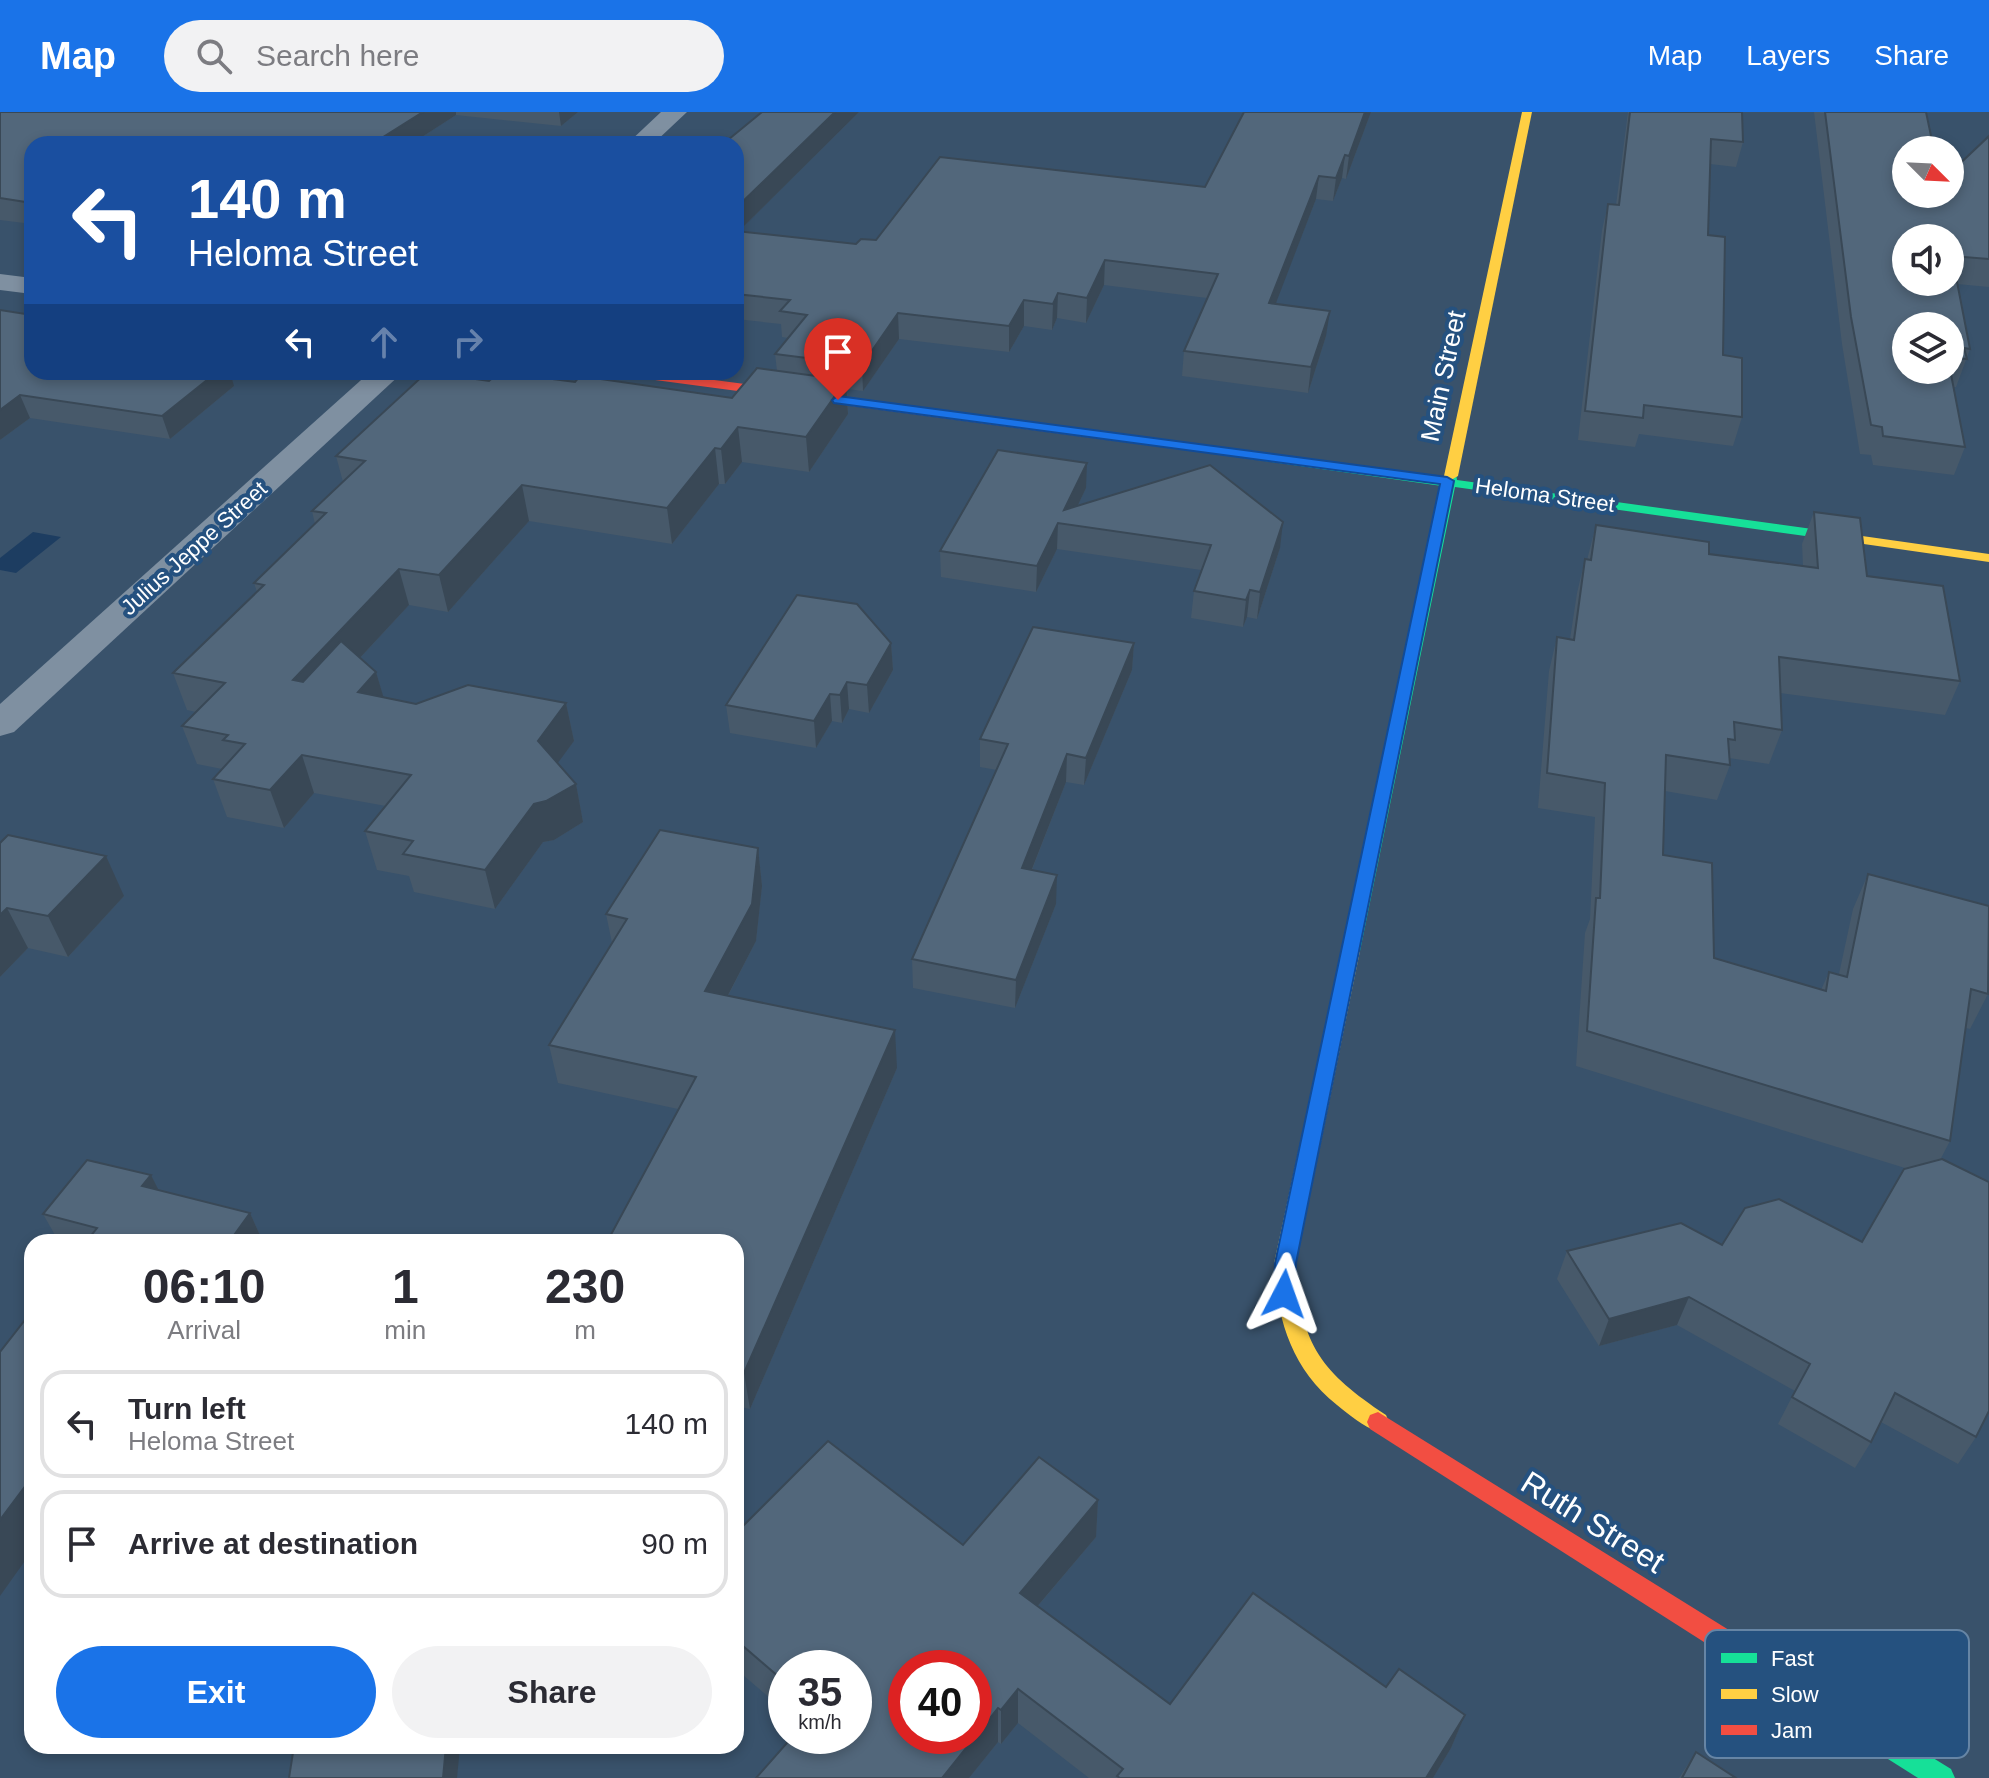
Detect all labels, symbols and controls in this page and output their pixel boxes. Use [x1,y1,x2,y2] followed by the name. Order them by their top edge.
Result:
[164,20,724,92] search box
[192,34,236,78] icon: search
[40,35,116,77] text: Map
[256,39,419,72] text: Search here
[1648,40,1702,71] text: Map
[1746,40,1830,71] text: Layers
[1874,40,1949,71] text: Share
[1892,136,1964,208] north arrow
[1892,136,1964,384] map controls
[188,167,347,230] text: 140 m
[56,168,160,272] icon: left
[1892,224,1964,296] button: sound
[188,233,418,274] text: Heloma Street
[1415,307,1472,444] street label: Main Street
[1892,312,1964,384] button: layers
[804,318,872,400] pin
[278,320,322,364] icon: left
[362,320,406,364] icon: ahead
[446,320,490,364] icon: right
[816,330,860,374] icon: arrive
[1474,473,1616,517] street label: Heloma Street
[116,476,272,620] street label: Julius Jeppe Street
[1242,1252,1326,1336] position arrow
[143,1260,266,1313] text: 06:10
[392,1260,419,1313] text: 1
[545,1260,625,1313] text: 230
[167,1315,241,1345] text: Arrival
[384,1315,426,1345] text: min
[574,1315,596,1345] text: m
[128,1392,246,1425] text: Turn left
[60,1402,104,1446] icon: left
[625,1407,708,1440] text: 140 m
[128,1426,294,1456] text: Heloma Street
[1515,1464,1671,1580] street label: Ruth Street
[60,1522,104,1566] icon: arrive
[128,1527,418,1560] text: Arrive at destination
[641,1527,708,1560] text: 90 m
[1705,1630,1969,1758] legend
[56,1646,376,1738] button: Exit
[392,1646,712,1738] button: Share
[1771,1646,1814,1671] text: Fast
[888,1650,992,1754] speed limit sign: 40
[798,1670,842,1714] text: 35
[1771,1682,1819,1707] text: Slow
[798,1711,842,1733] text: km/h
[1771,1718,1813,1743] text: Jam

